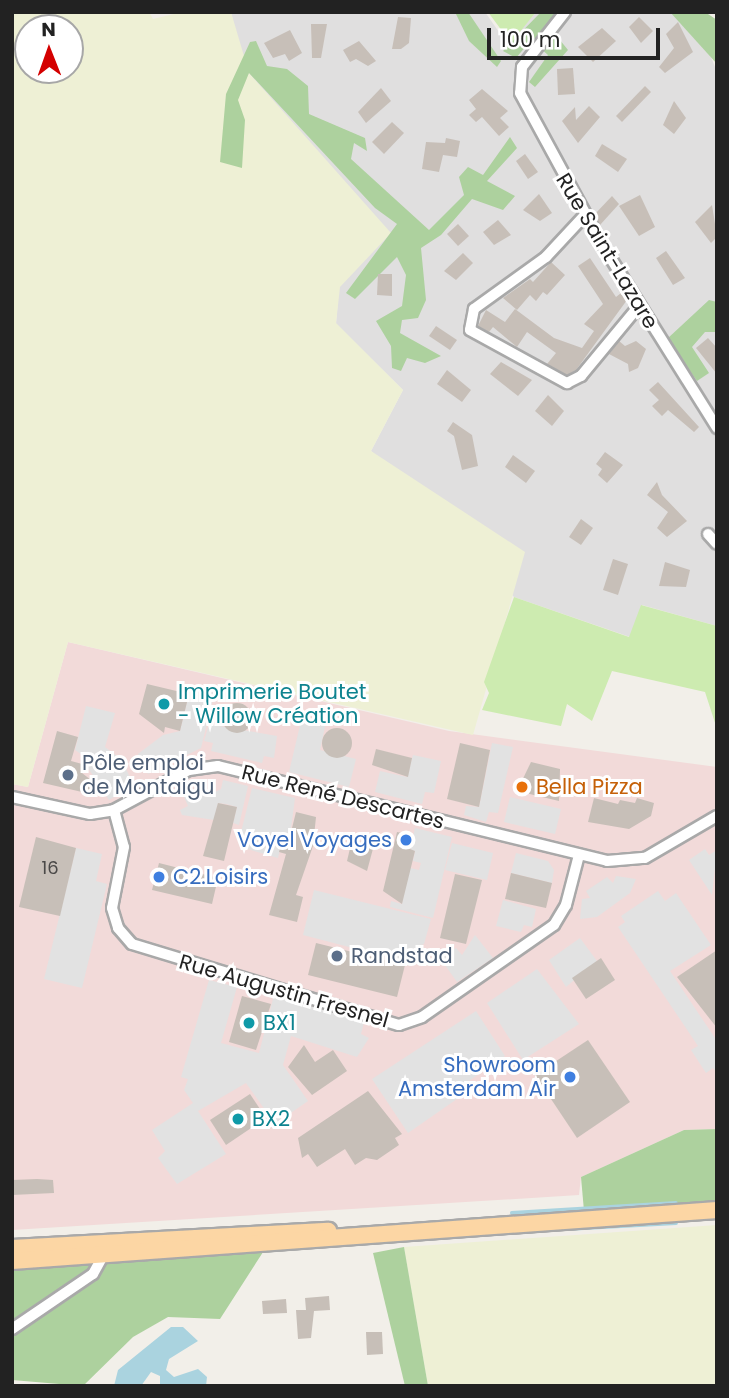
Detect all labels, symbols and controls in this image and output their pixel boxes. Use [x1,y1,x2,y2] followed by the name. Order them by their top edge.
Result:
[14,14,84,84] north arrow
[491,14,664,58] scale bar
[41,16,56,43] text: N
[500,25,560,54] text: 100 m
[551,169,663,333] street label: Rue Saint-Lazare
[178,679,366,729] place label: Imprimerie Boutet - Willow Création
[156,696,172,712] marker: Imprimerie Boutet - Willow Création
[82,750,214,800] place label: Pôle emploi de Montaigu
[239,760,447,834] street label: Rue René Descartes
[60,767,76,783] marker: Pôle emploi de Montaigu
[536,774,643,800] place label: Bella Pizza
[514,779,530,795] marker: Bella Pizza
[237,827,392,853] place label: Voyel Voyages
[398,832,414,848] marker: Voyel Voyages
[41,857,59,879] house number: 16
[173,864,268,890] place label: C2.Loisirs
[151,869,167,885] marker: C2.Loisirs
[351,943,453,969] place label: Randstad
[329,948,345,964] marker: Randstad
[176,949,392,1033] street label: Rue Augustin Fresnel
[263,1010,296,1036] place label: BX1
[241,1015,257,1031] marker: BX1
[398,1052,556,1102] place label: Showroom Amsterdam Air
[562,1069,578,1085] marker: Showroom Amsterdam Air
[252,1106,290,1132] place label: BX2
[230,1111,246,1127] marker: BX2

